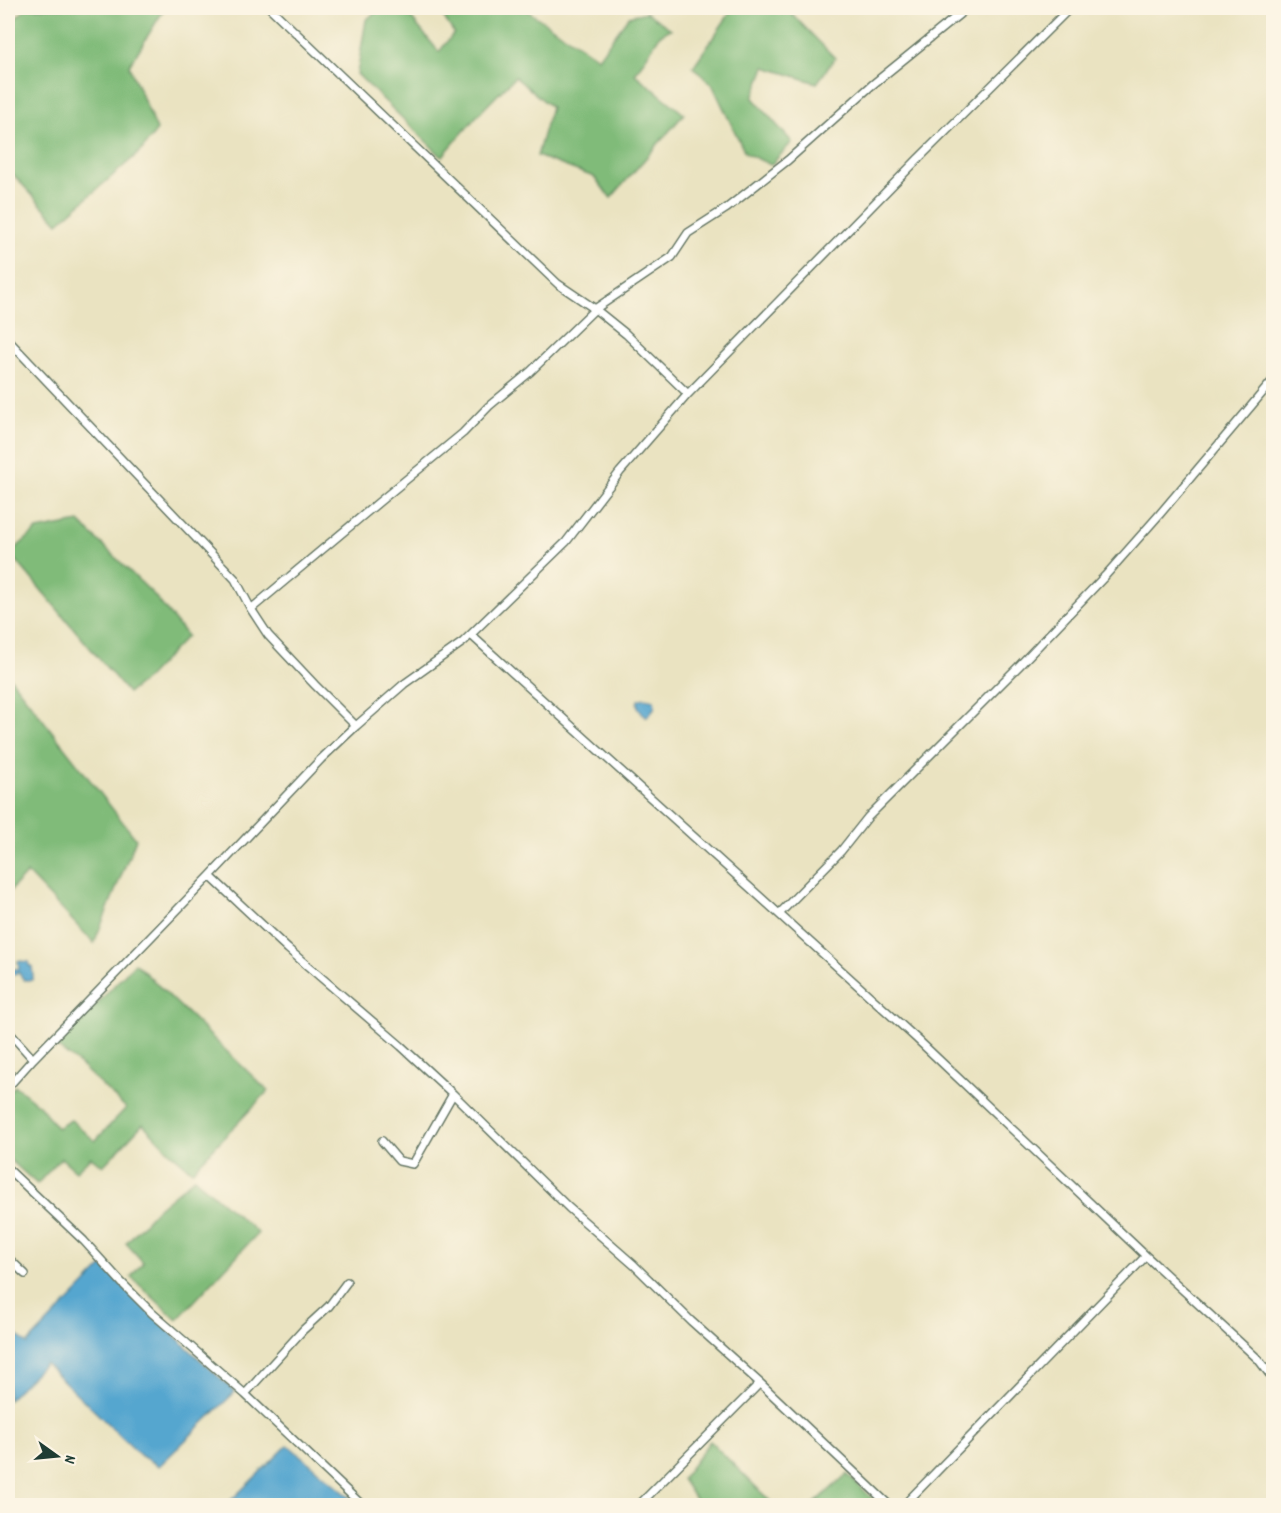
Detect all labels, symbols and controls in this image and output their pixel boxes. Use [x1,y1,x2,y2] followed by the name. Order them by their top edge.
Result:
[27,1426,87,1486] north arrow
[57,1452,81,1466] text: N

